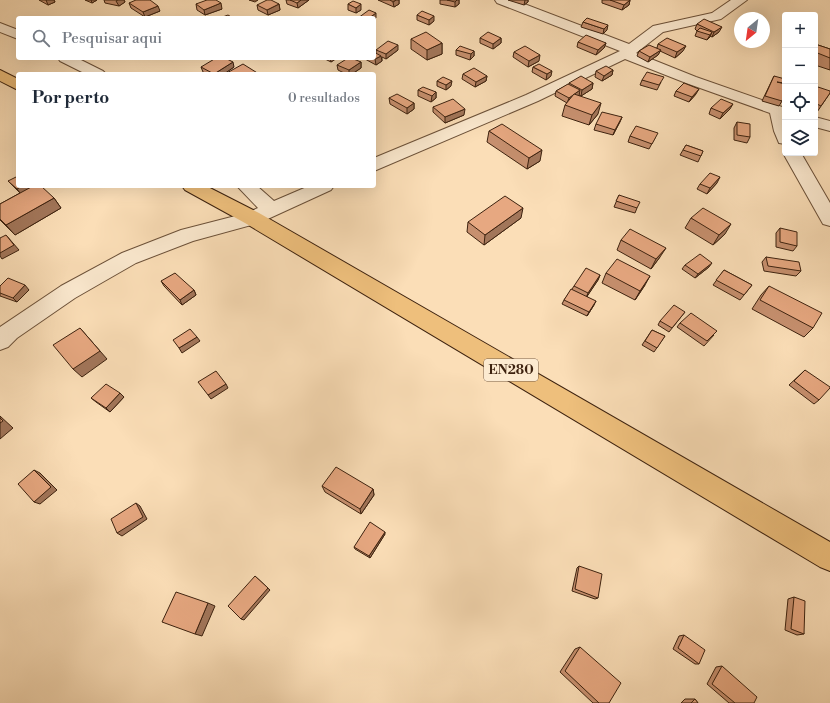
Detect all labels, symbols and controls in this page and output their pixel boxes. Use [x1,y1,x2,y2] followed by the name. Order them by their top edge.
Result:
[734,12,770,48] north arrow
[782,12,818,156] map controls
[782,12,818,48] button: +
[16,16,376,60] search box
[30,27,52,49] icon: search
[62,29,162,48] text: Pesquisar aqui
[782,48,818,84] button: −
[782,84,818,120] button: locate
[32,87,109,109] text: Por perto
[288,90,360,106] text: 0 resultados
[782,120,818,156] button: layers
[484,359,538,381] road number: EN280

